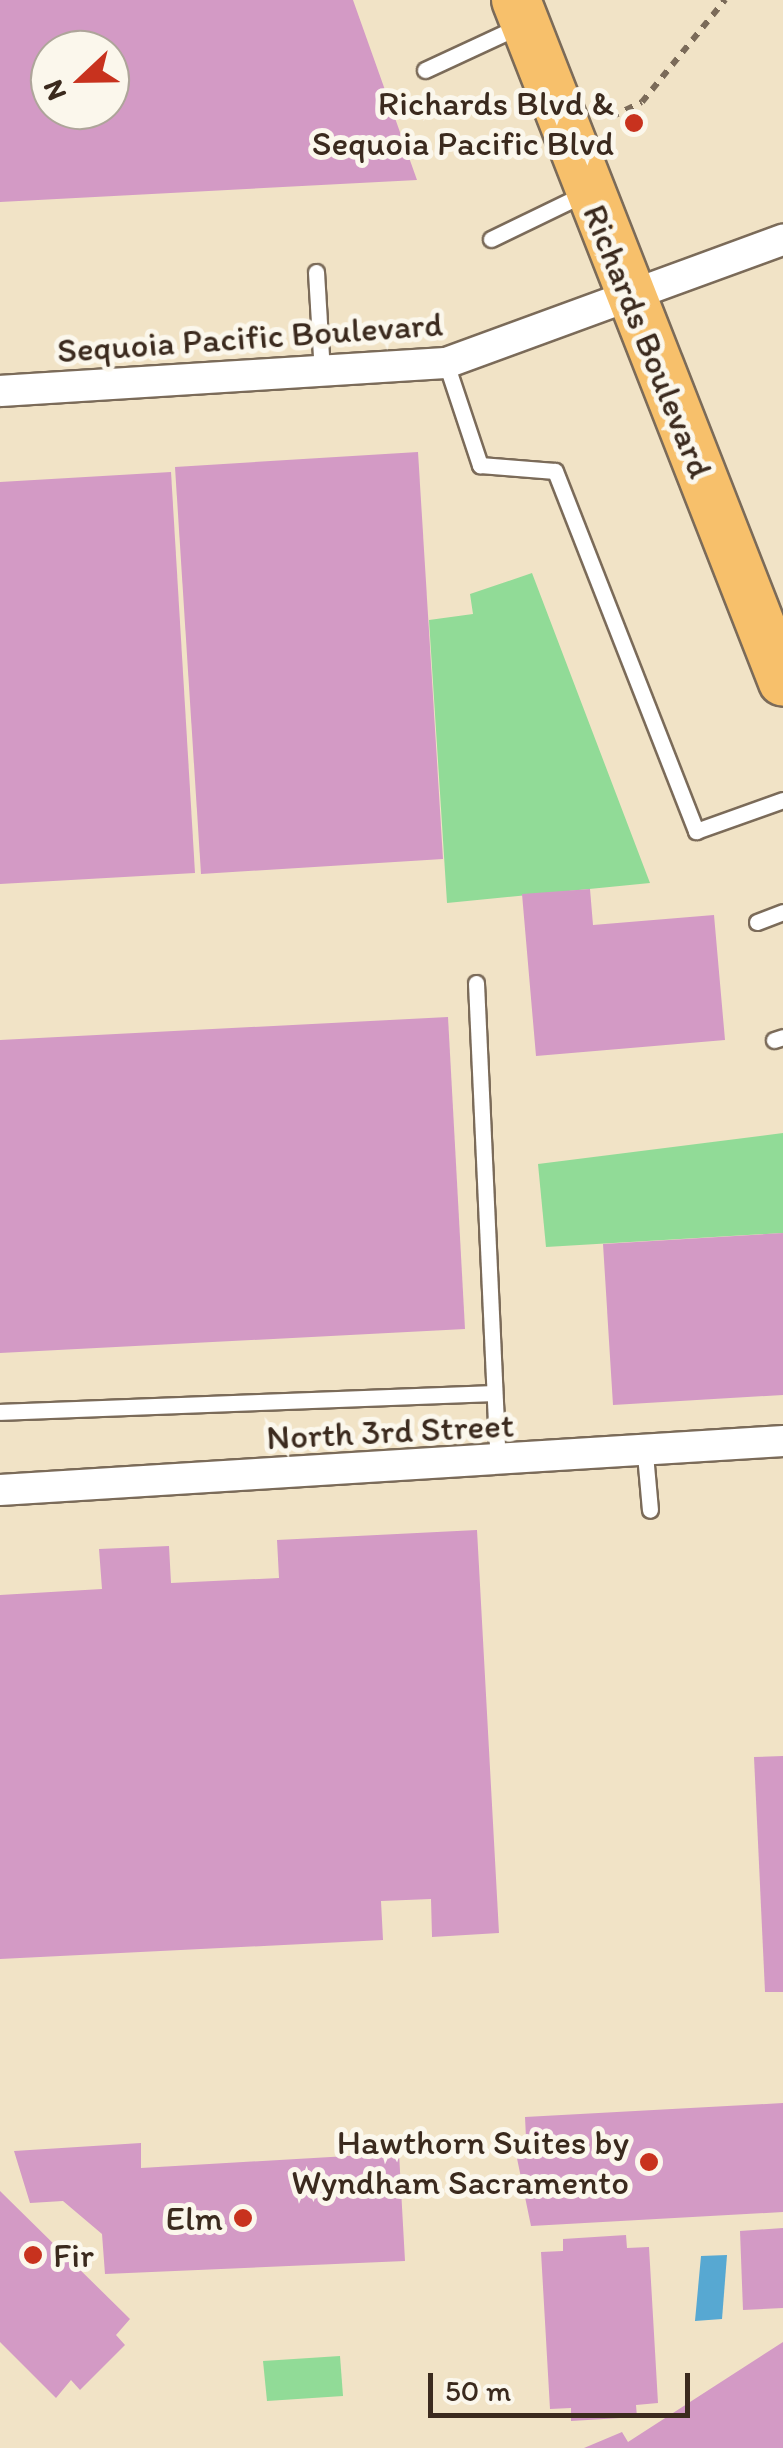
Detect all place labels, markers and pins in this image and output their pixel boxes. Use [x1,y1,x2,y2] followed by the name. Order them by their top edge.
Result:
[313,82,614,164] place label: Richards Blvd & Sequoia Pacific Blvd
[623,112,645,134] marker: Richards Blvd & Sequoia Pacific Blvd
[290,2121,629,2203] place label: Hawthorn Suites by Wyndham Sacramento
[638,2151,660,2173] marker: Hawthorn Suites by Wyndham Sacramento
[166,2197,223,2239] place label: Elm
[232,2207,254,2229] marker: Elm
[53,2234,94,2276] place label: Fir
[22,2244,44,2266] marker: Fir

